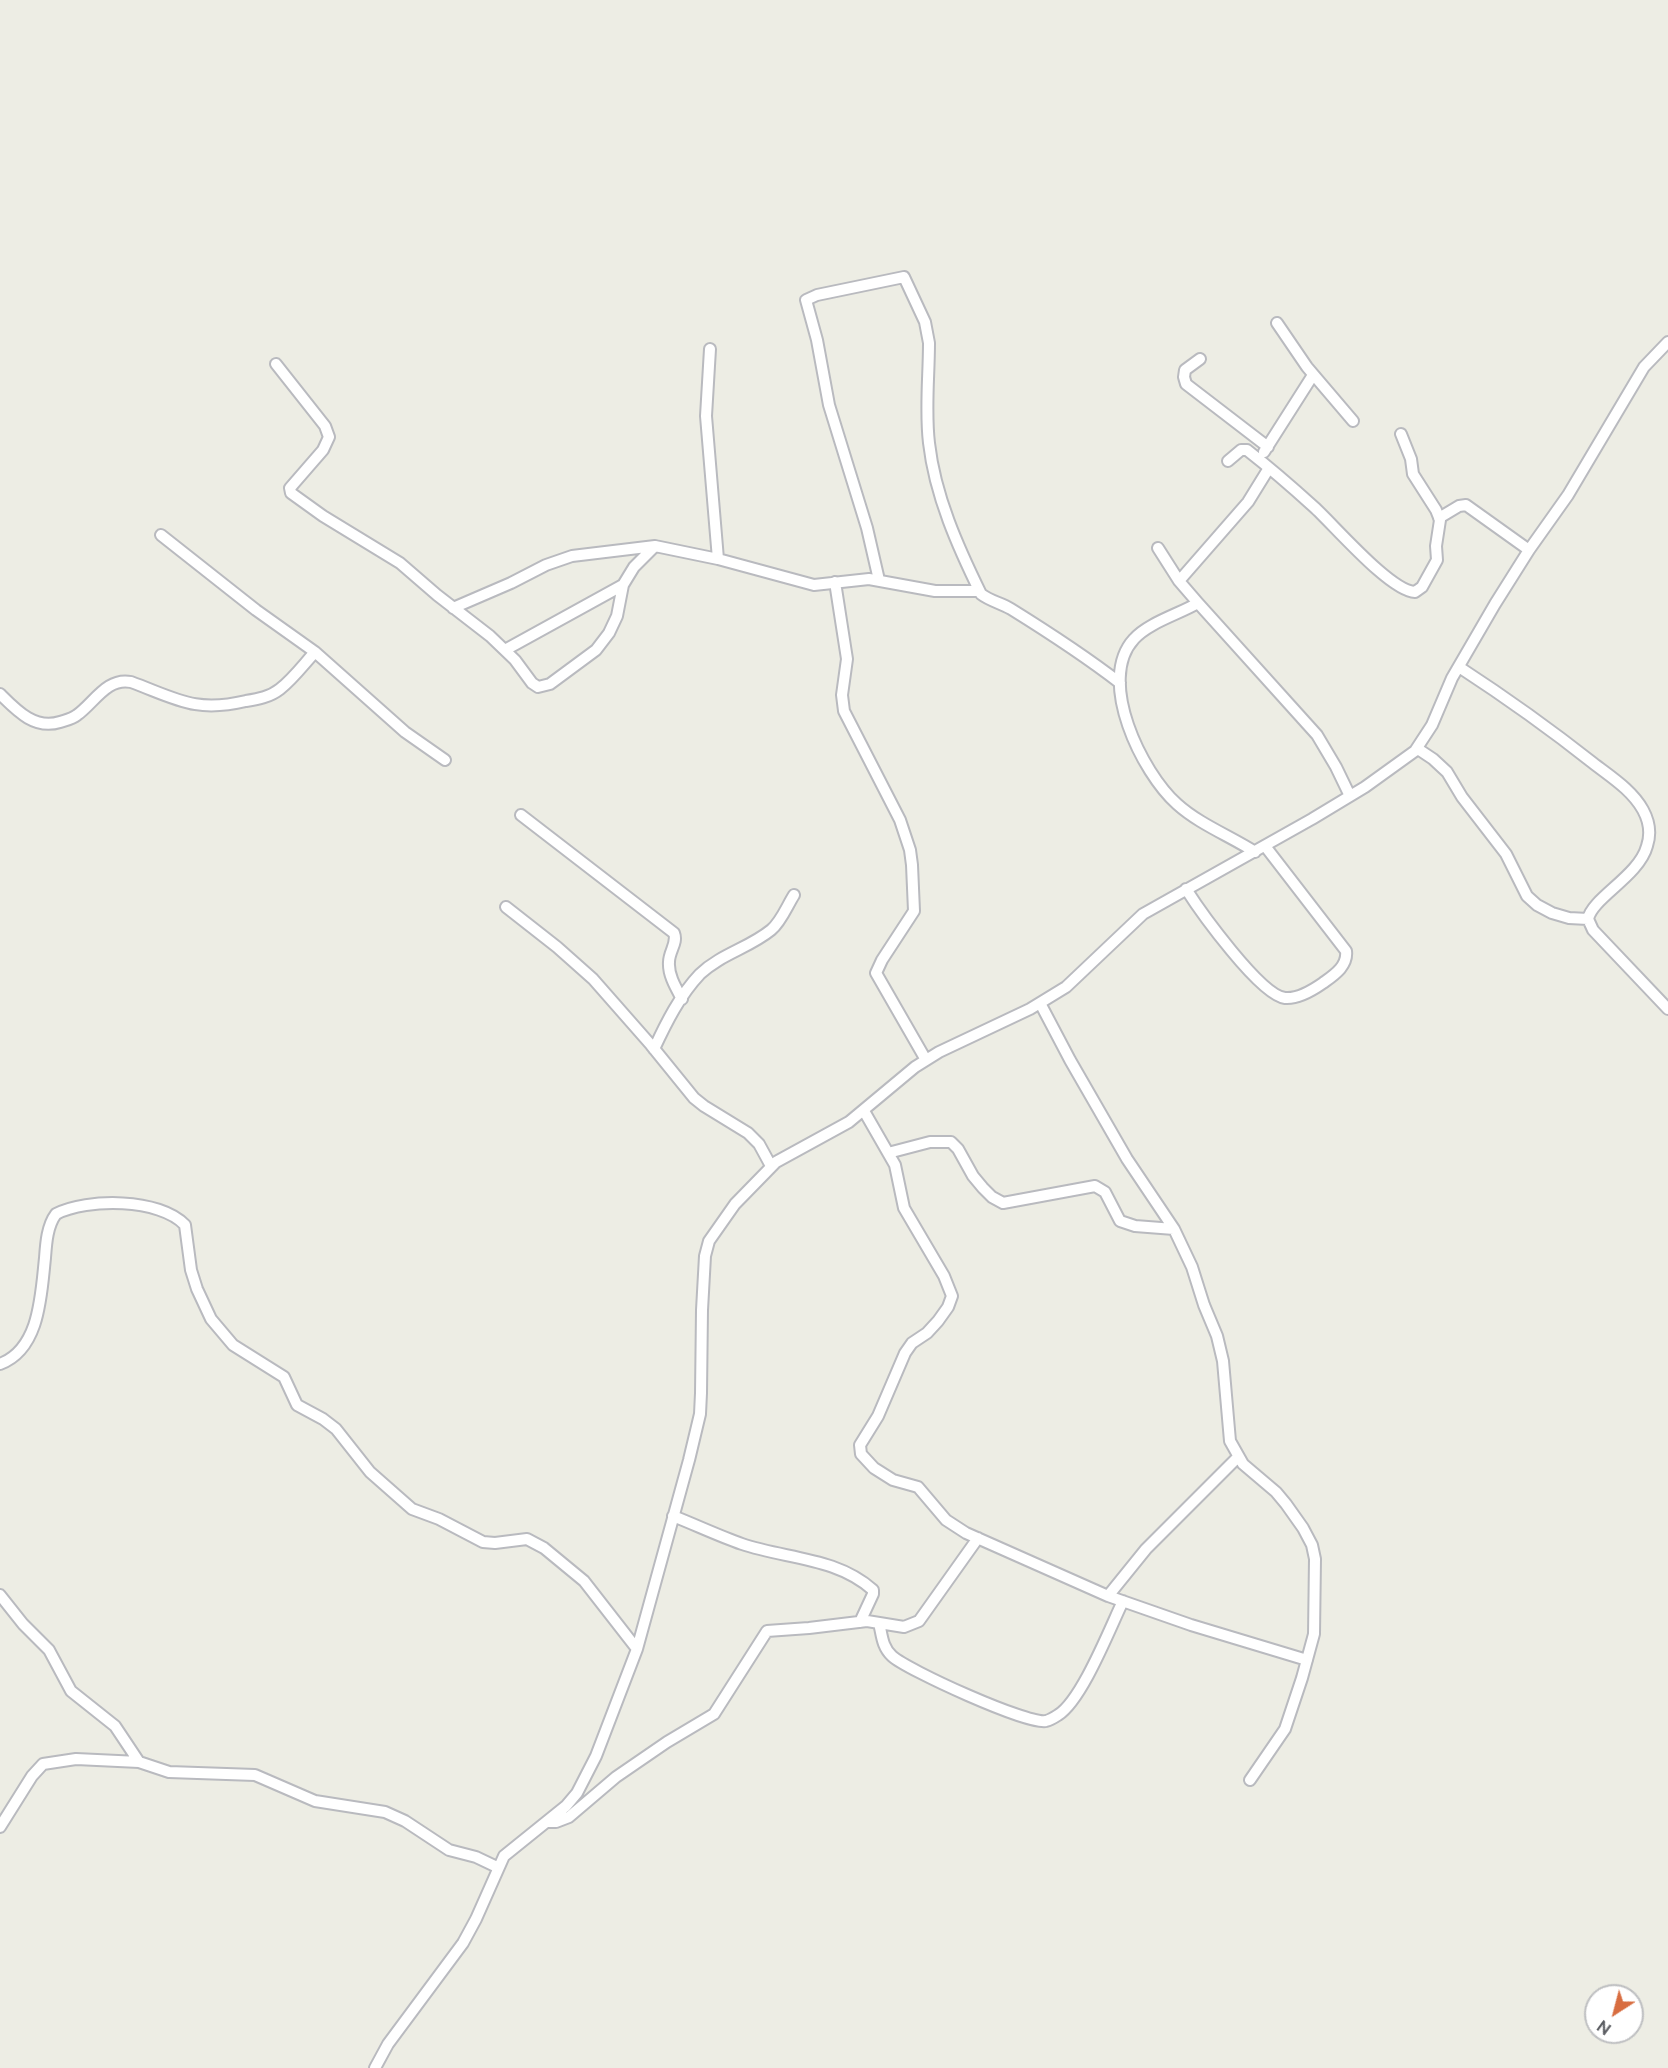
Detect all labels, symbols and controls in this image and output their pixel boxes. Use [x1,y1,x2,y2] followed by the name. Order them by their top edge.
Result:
[1584,1984,1644,2044] north arrow
[1594,2016,1615,2039] text: N

